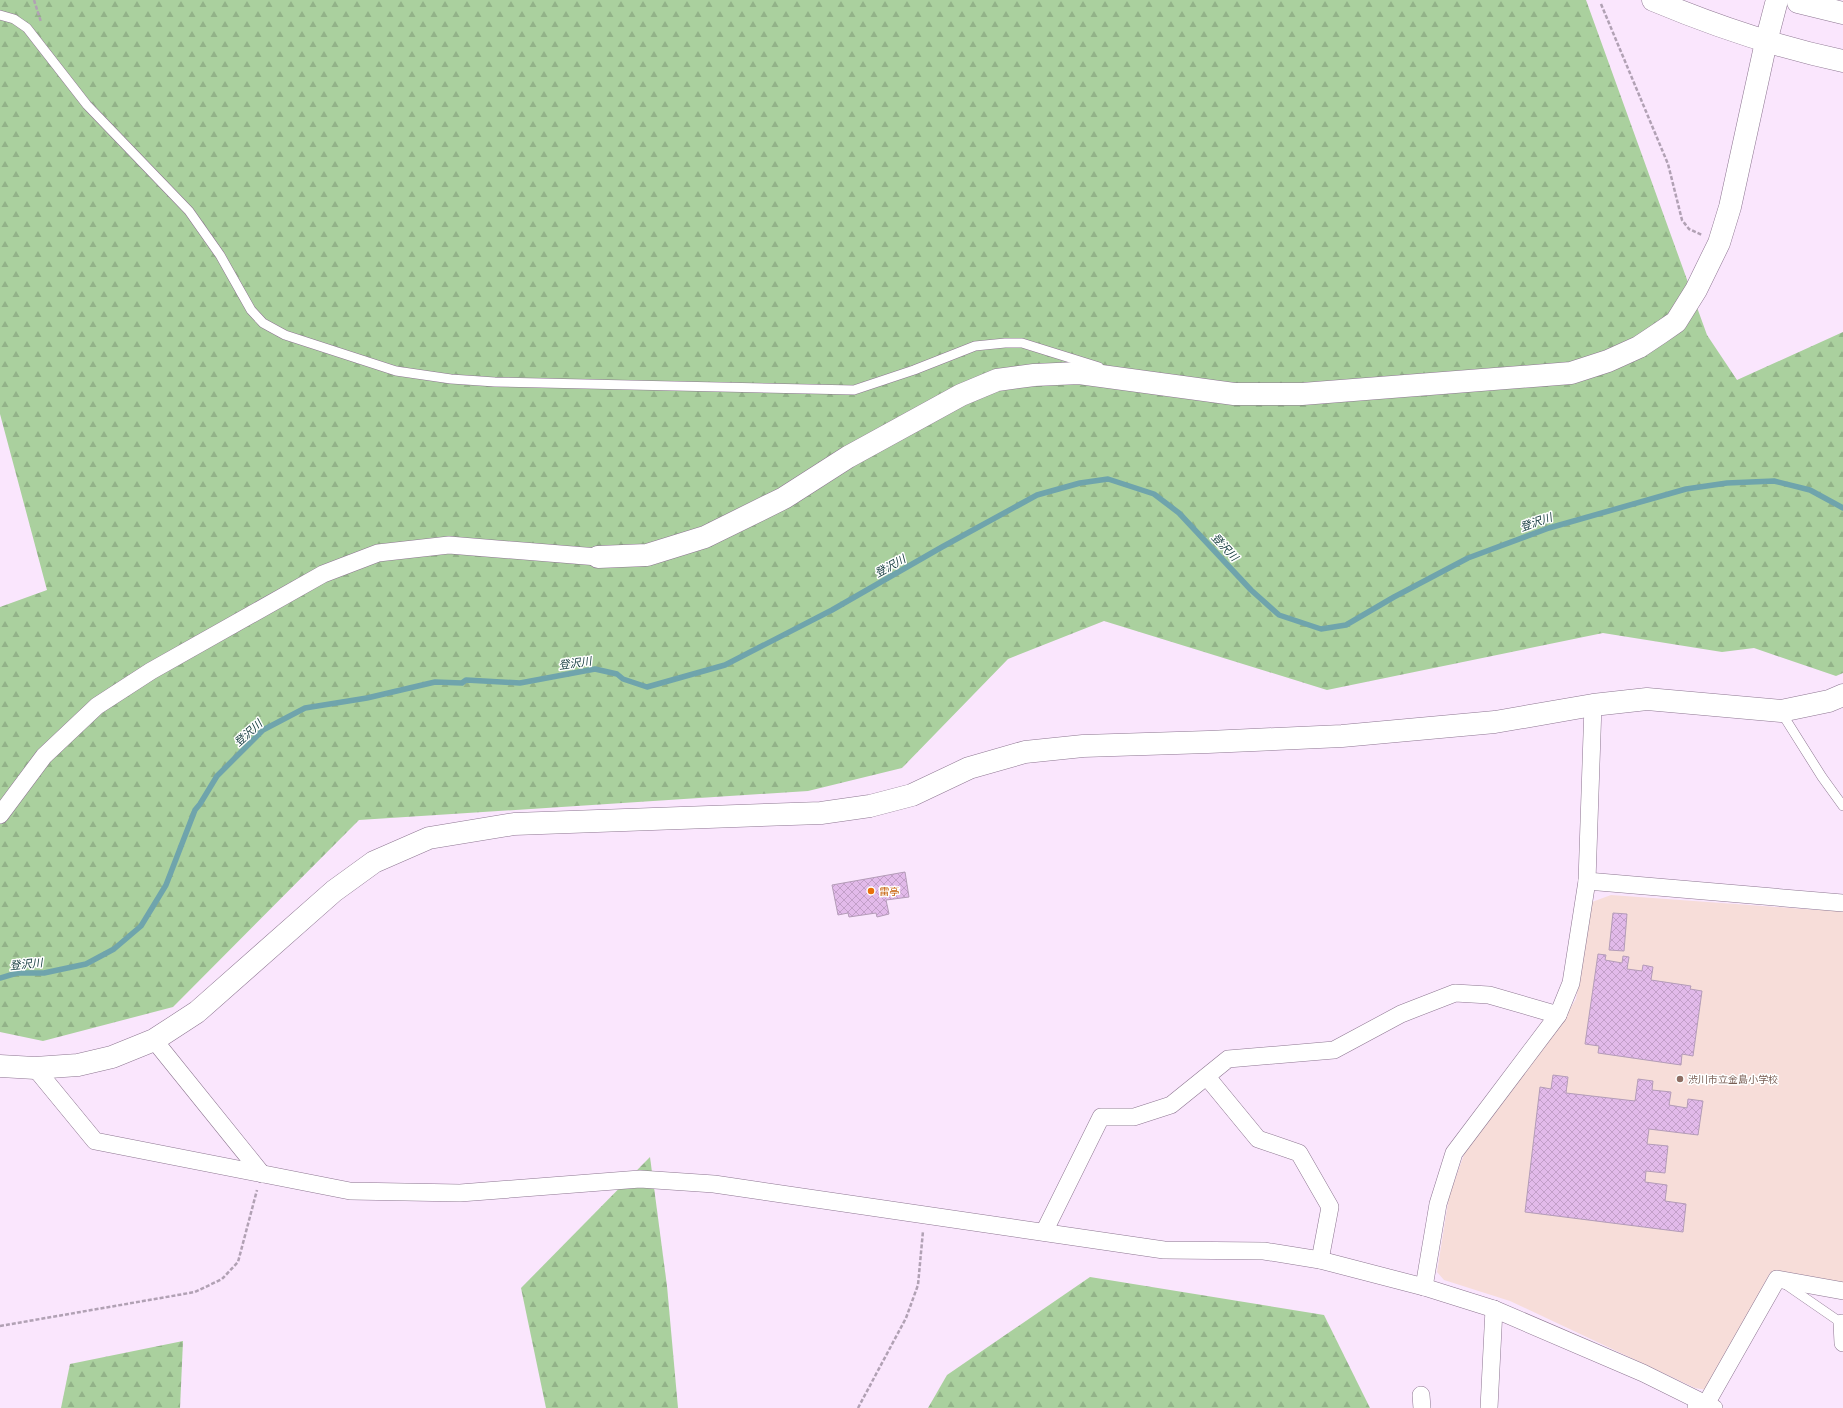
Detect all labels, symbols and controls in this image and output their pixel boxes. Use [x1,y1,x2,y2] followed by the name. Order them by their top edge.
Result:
[1518,510,1555,534] water label: 登沢川
[1209,530,1242,565] water label: 登沢川
[872,551,909,580] water label: 登沢川
[558,654,593,672] water label: 登沢川
[231,716,266,749] water label: 登沢川
[879,885,899,898] place label: 雷亭
[866,886,876,896] marker: 雷亭
[9,955,44,973] water label: 登沢川
[1688,1073,1778,1086] place label: 渋川市立金島小学校
[1675,1074,1685,1084] marker: 渋川市立金島小学校

